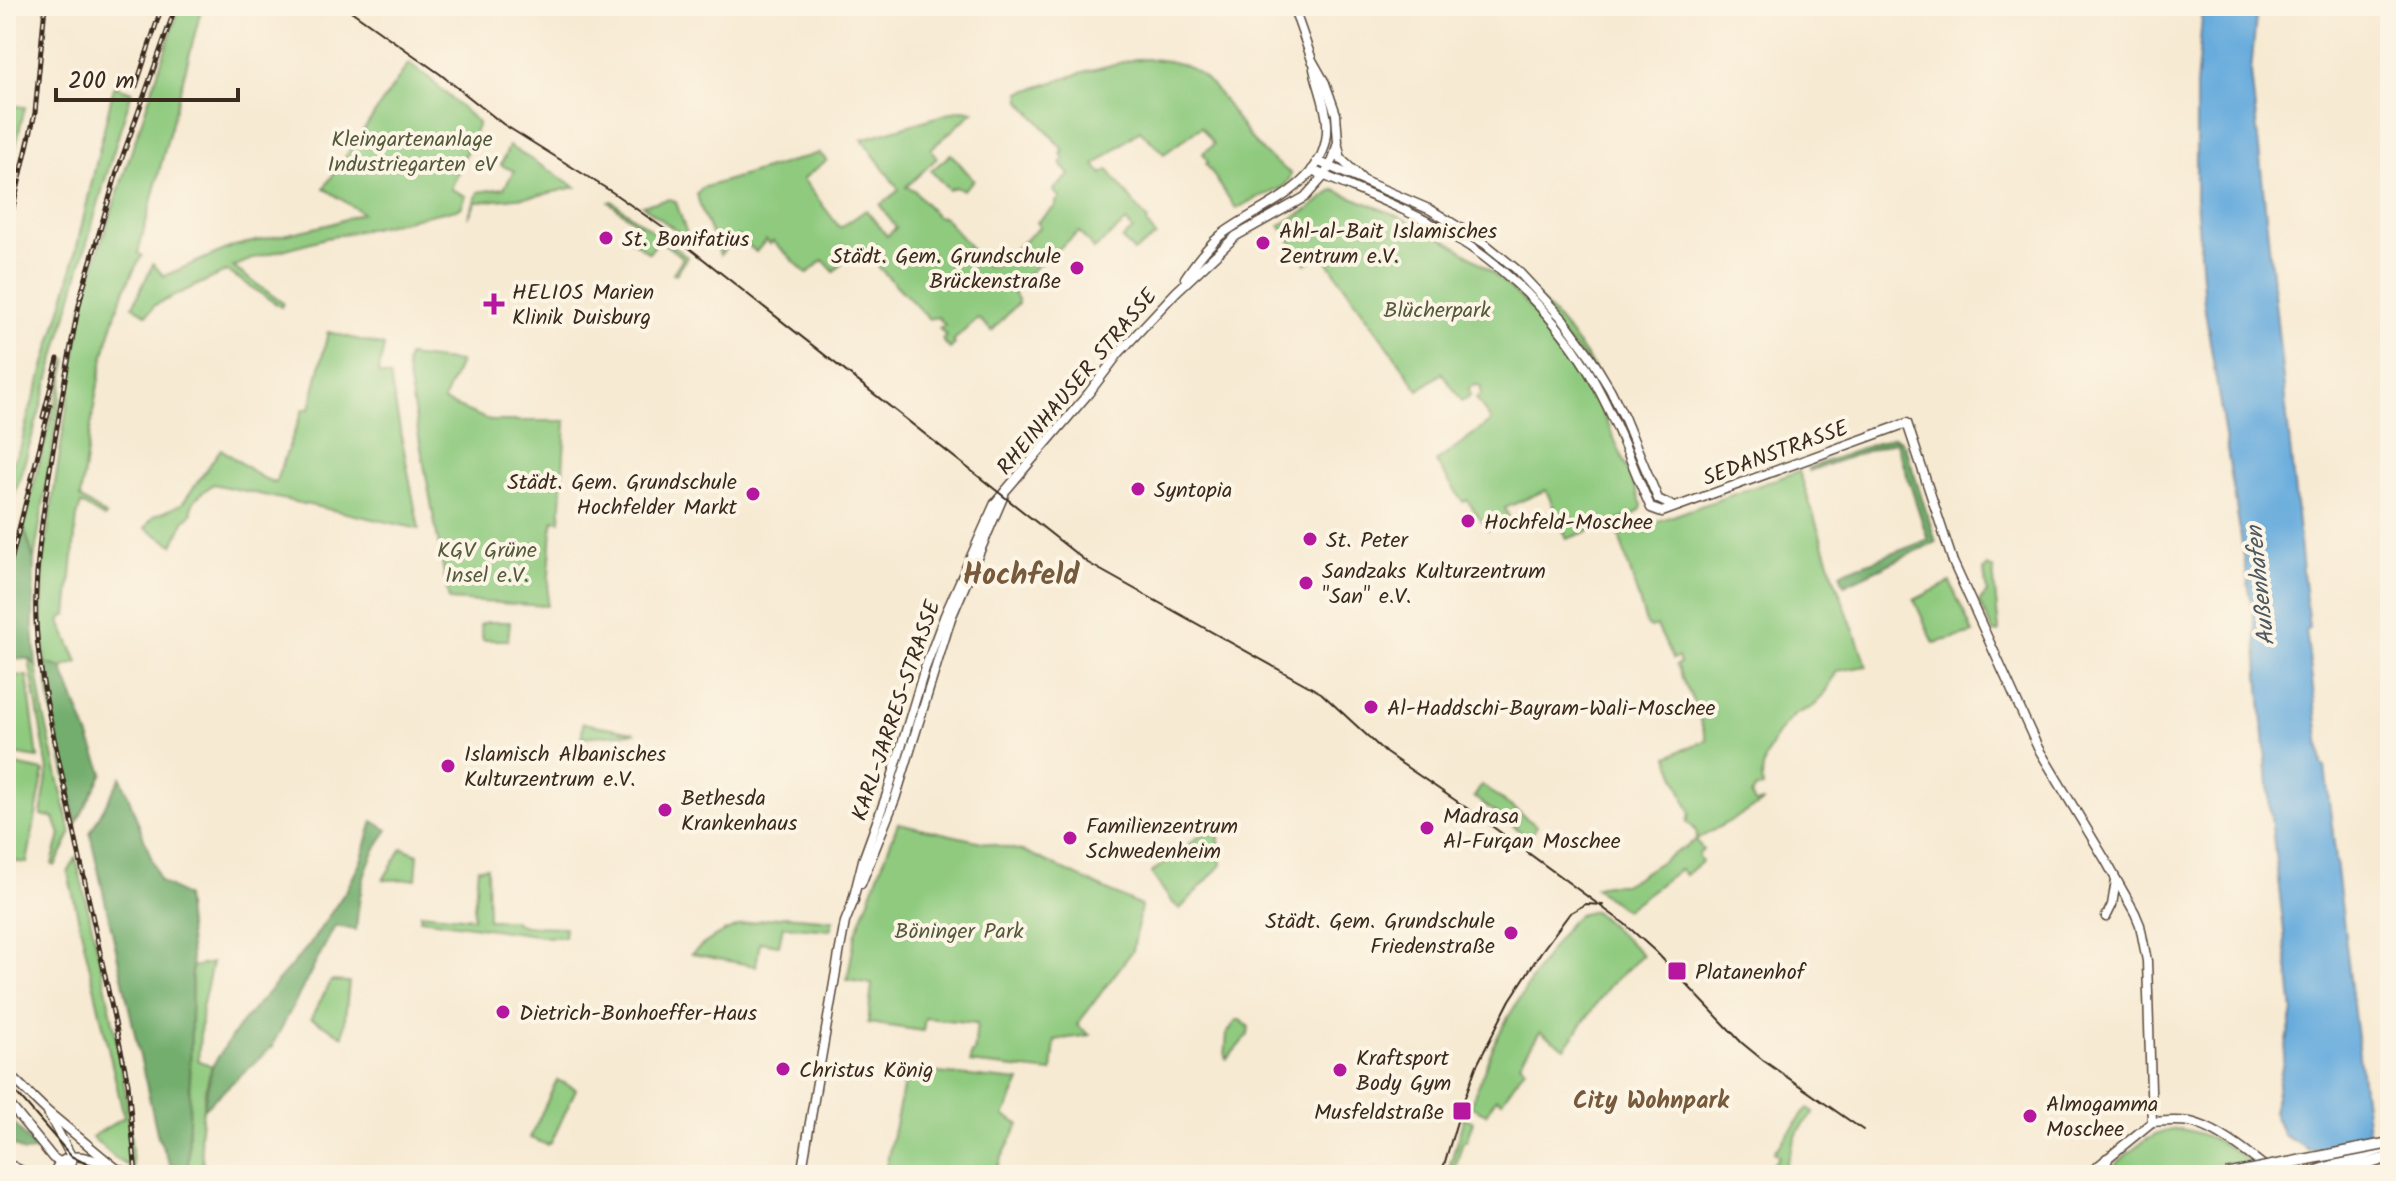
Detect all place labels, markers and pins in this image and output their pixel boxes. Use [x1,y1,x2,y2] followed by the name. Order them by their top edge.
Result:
[1279,215,1498,275] place label: Ahl-al-Bait Islamisches Zentrum e.V.
[622,223,750,258] place label: St. Bonifatius
[597,229,615,247] marker: St. Bonifatius
[1254,234,1272,252] marker: Ahl-al-Bait Islamisches Zentrum e.V.
[831,240,1061,300] place label: Städt. Gem. Grundschule Brückenstraße
[1068,259,1086,277] marker: Städt. Gem. Grundschule Brückenstraße
[512,276,654,336] place label: HELIOS Marien Klinik Duisburg
[483,293,505,315] marker: HELIOS Marien Klinik Duisburg
[507,466,737,526] place label: Städt. Gem. Grundschule Hochfelder Markt
[1154,474,1232,509] place label: Syntopia
[1129,480,1147,498] marker: Syntopia
[744,485,762,503] marker: Städt. Gem. Grundschule Hochfelder Markt
[1484,506,1653,541] place label: Hochfeld-Moschee
[1459,512,1477,530] marker: Hochfeld-Moschee
[1326,524,1409,559] place label: St. Peter
[1301,530,1319,548] marker: St. Peter
[1322,555,1546,615] place label: Sandzaks Kulturzentrum "San" e.V.
[1297,574,1315,592] marker: Sandzaks Kulturzentrum "San" e.V.
[1387,692,1715,727] place label: Al-Haddschi-Bayram-Wali-Moschee
[1362,698,1380,716] marker: Al-Haddschi-Bayram-Wali-Moschee
[464,738,667,798] place label: Islamisch Albanisches Kulturzentrum e.V.
[439,757,457,775] marker: Islamisch Albanisches Kulturzentrum e.V.
[681,782,798,842] place label: Bethesda Krankenhaus
[1443,800,1621,860] place label: Madrasa Al-Furqan Moschee
[656,801,674,819] marker: Bethesda Krankenhaus
[1086,810,1238,870] place label: Familienzentrum Schwedenheim
[1418,819,1436,837] marker: Madrasa Al-Furqan Moschee
[1061,829,1079,847] marker: Familienzentrum Schwedenheim
[1265,905,1495,965] place label: Städt. Gem. Grundschule Friedenstraße
[1502,924,1520,942] marker: Städt. Gem. Grundschule Friedenstraße
[1695,956,1808,991] place label: Platanenhof
[1666,960,1688,982] marker: Platanenhof
[519,997,758,1032] place label: Dietrich-Bonhoeffer-Haus
[494,1003,512,1021] marker: Dietrich-Bonhoeffer-Haus
[1356,1042,1451,1102] place label: Kraftsport Body Gym
[799,1054,934,1089] place label: Christus König
[774,1060,792,1078] marker: Christus König
[1331,1061,1349,1079] marker: Kraftsport Body Gym
[2046,1088,2158,1148] place label: Almogamma Moschee
[1314,1096,1444,1131] place label: Musfeldstraße
[1451,1100,1473,1122] marker: Musfeldstraße
[2021,1107,2039,1125] marker: Almogamma Moschee

